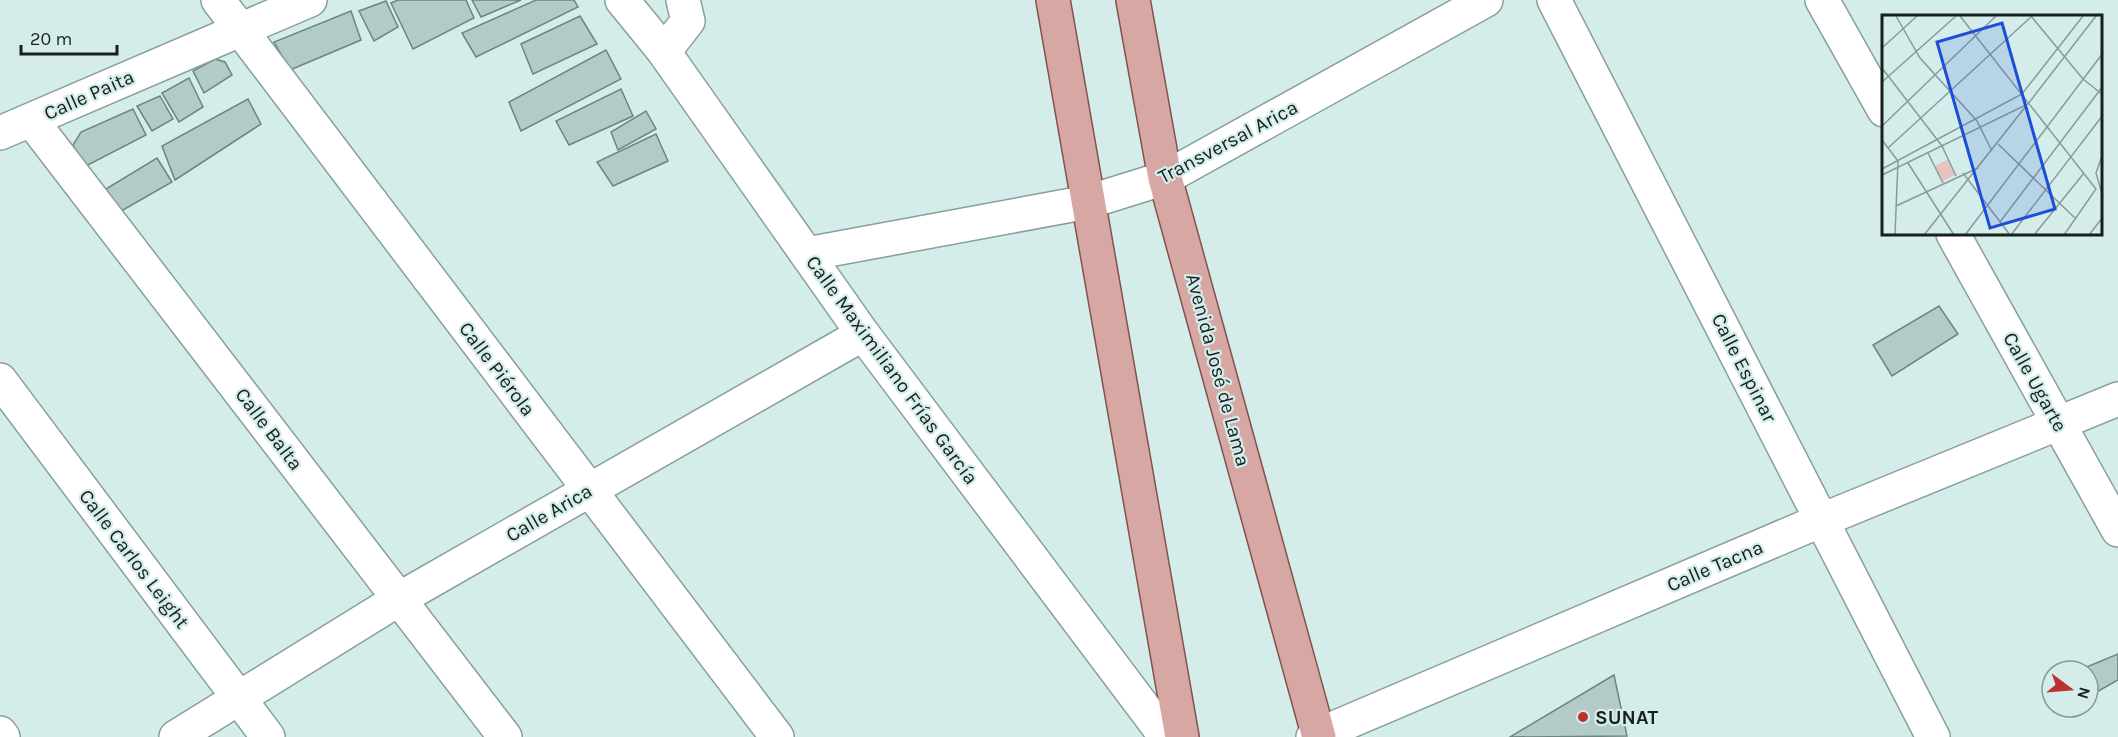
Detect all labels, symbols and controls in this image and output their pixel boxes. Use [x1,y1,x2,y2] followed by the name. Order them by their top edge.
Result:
[1882,15,2103,236] inset map
[21,18,117,56] scale bar
[30,28,72,50] text: 20 m
[40,65,138,125] street label: Calle Paita
[1154,96,1302,188] street label: Transversal Arica
[801,251,983,489] street label: Calle Maximiliano Frías García
[1181,271,1255,469] street label: Avenida José de Lama
[1707,310,1782,427] street label: Calle Espinar
[454,318,540,420] street label: Calle Piérola
[1998,328,2072,436] street label: Calle Ugarte
[231,383,307,475] street label: Calle Balta
[502,479,596,547] street label: Calle Arica
[74,485,194,633] street label: Calle Carlos Leight
[1663,535,1767,597] street label: Calle Tacna
[2040,659,2100,719] north arrow
[2073,685,2095,701] text: N
[1595,706,1659,729] place label: SUNAT
[1576,710,1590,724] marker: SUNAT

